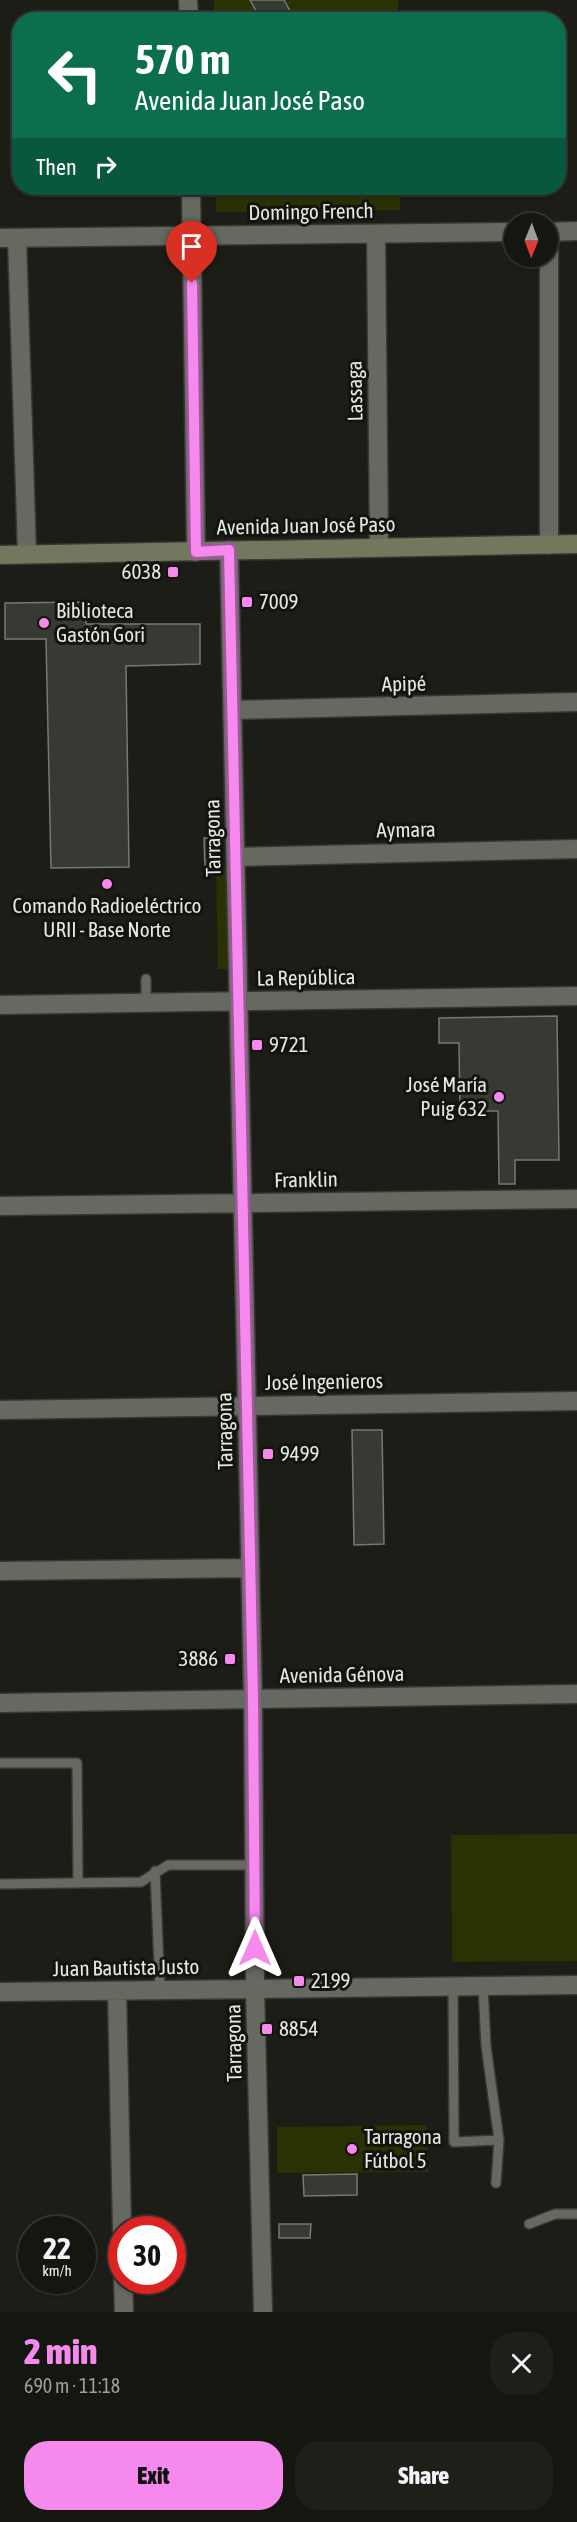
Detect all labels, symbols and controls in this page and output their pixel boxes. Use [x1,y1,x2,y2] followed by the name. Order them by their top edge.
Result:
[135,35,230,83] text: 570 m
[36,36,114,114] icon: left
[135,85,365,116] text: Avenida Juan José Paso
[89,150,122,183] icon: right
[36,154,77,180] text: Then
[248,198,374,224] street label: Domingo French
[504,213,558,267] north arrow
[504,213,558,267] map controls
[166,221,217,283] pin
[175,230,208,263] icon: arrive
[341,360,367,422] street label: Lassaga
[216,511,396,539] street label: Avenida Juan José Paso
[122,559,161,583] place label: 6038
[166,565,180,579] marker: 6038
[259,589,298,613] place label: 7009
[240,595,254,609] marker: 7009
[56,598,145,646] place label: Biblioteca Gastón Gori
[37,616,51,630] marker: Biblioteca Gastón Gori
[381,671,426,695] street label: Apipé
[199,799,225,877] street label: Tarragona
[376,816,436,842] street label: Aymara
[100,877,114,891] marker: Comando Radioeléctrico URII - Base Norte
[13,893,201,941] place label: Comando Radioeléctrico URII - Base Norte
[256,964,356,990] street label: La República
[269,1032,308,1056] place label: 9721
[250,1038,264,1052] marker: 9721
[406,1072,487,1120] place label: José María Puig 632
[492,1090,506,1104] marker: José María Puig 632
[274,1166,338,1192] street label: Franklin
[265,1368,383,1394] street label: José Ingenieros
[211,1392,237,1470] street label: Tarragona
[280,1441,319,1465] place label: 9499
[261,1447,275,1461] marker: 9499
[179,1646,218,1670] place label: 3886
[223,1652,237,1666] marker: 3886
[279,1661,404,1687] street label: Avenida Génova
[223,1916,287,1980] position arrow
[53,1954,199,1980] street label: Juan Bautista Justo
[311,1968,350,1992] place label: 2199
[292,1974,306,1988] marker: 2199
[220,2004,246,2082] street label: Tarragona
[279,2016,319,2040] place label: 8854
[260,2022,274,2036] marker: 8854
[364,2124,442,2172] place label: Tarragona Fútbol 5
[345,2142,359,2156] marker: Tarragona Fútbol 5
[108,2216,186,2294] speed limit sign: 30
[43,2231,71,2265] text: 22
[42,2262,72,2279] text: km/h
[24,2330,98,2372] text: 2 min
[490,2332,553,2395] button: close
[24,2374,120,2397] text: 690 m · 11:18
[24,2441,283,2510] button: Exit
[295,2441,553,2510] button: Share

